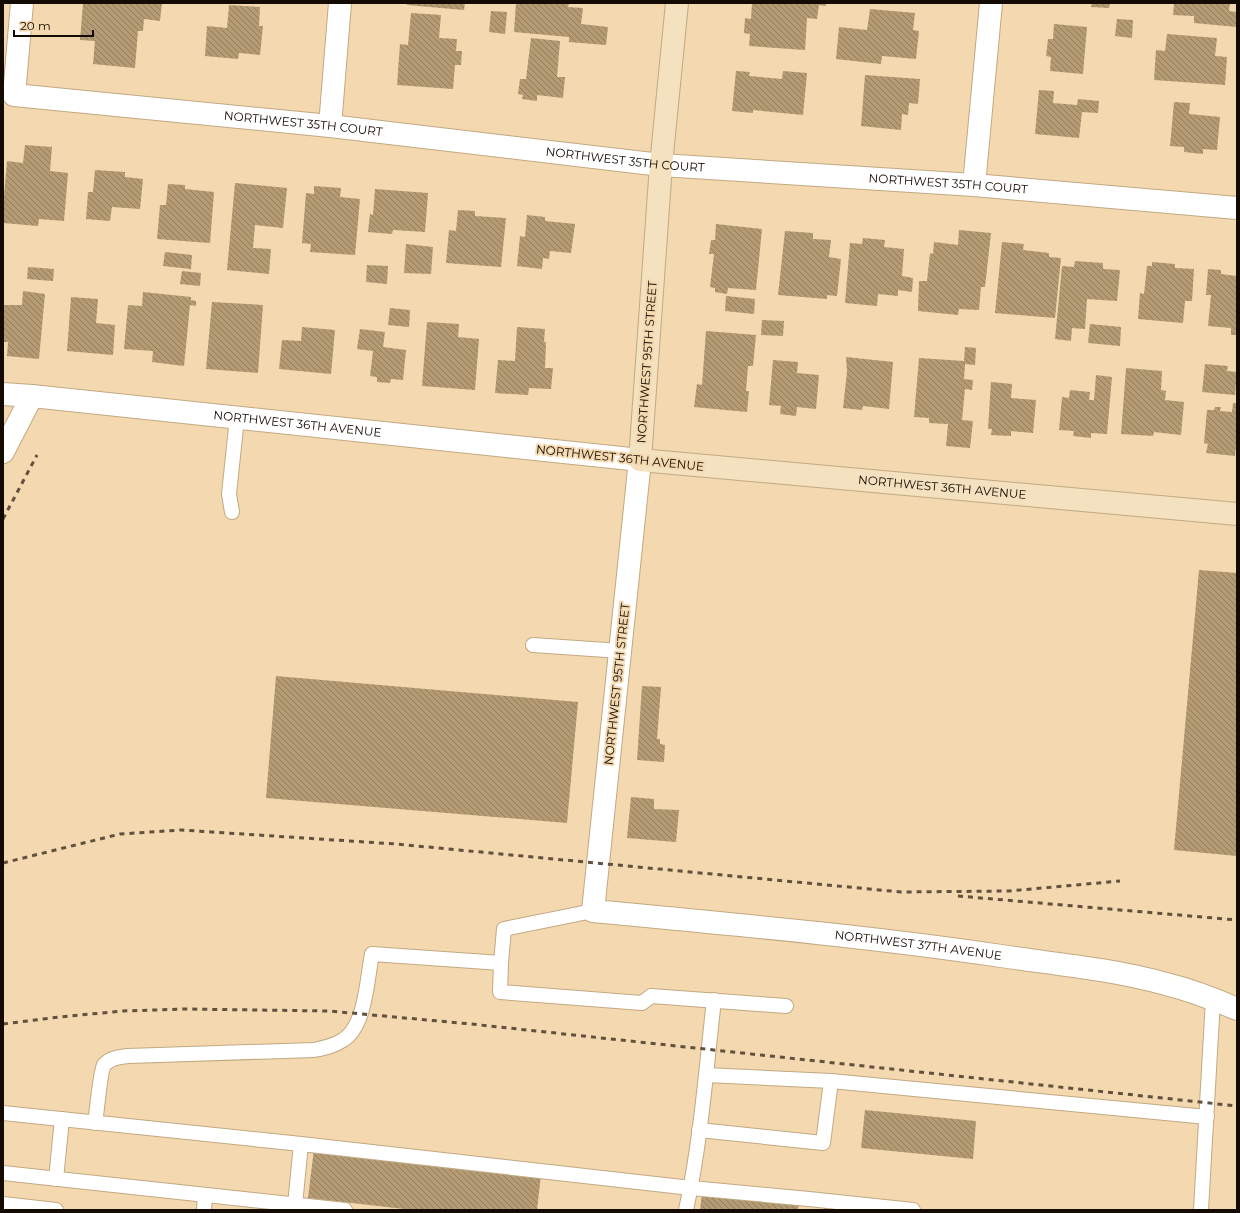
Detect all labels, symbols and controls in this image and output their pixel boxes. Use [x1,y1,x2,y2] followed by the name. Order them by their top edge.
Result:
[14,12,93,38] scale bar
[20,18,51,33] text: 20 m
[223,108,384,139] street label: NORTHWEST 35TH COURT
[545,143,705,175] street label: NORTHWEST 35TH COURT
[868,170,1029,197] street label: NORTHWEST 35TH COURT
[633,280,660,444] street label: NORTHWEST 95TH STREET
[213,407,382,440] street label: NORTHWEST 36TH AVENUE
[535,441,705,474] street label: NORTHWEST 36TH AVENUE
[857,472,1027,502] street label: NORTHWEST 36TH AVENUE
[601,602,632,766] street label: NORTHWEST 95TH STREET
[834,927,1003,963] street label: NORTHWEST 37TH AVENUE

